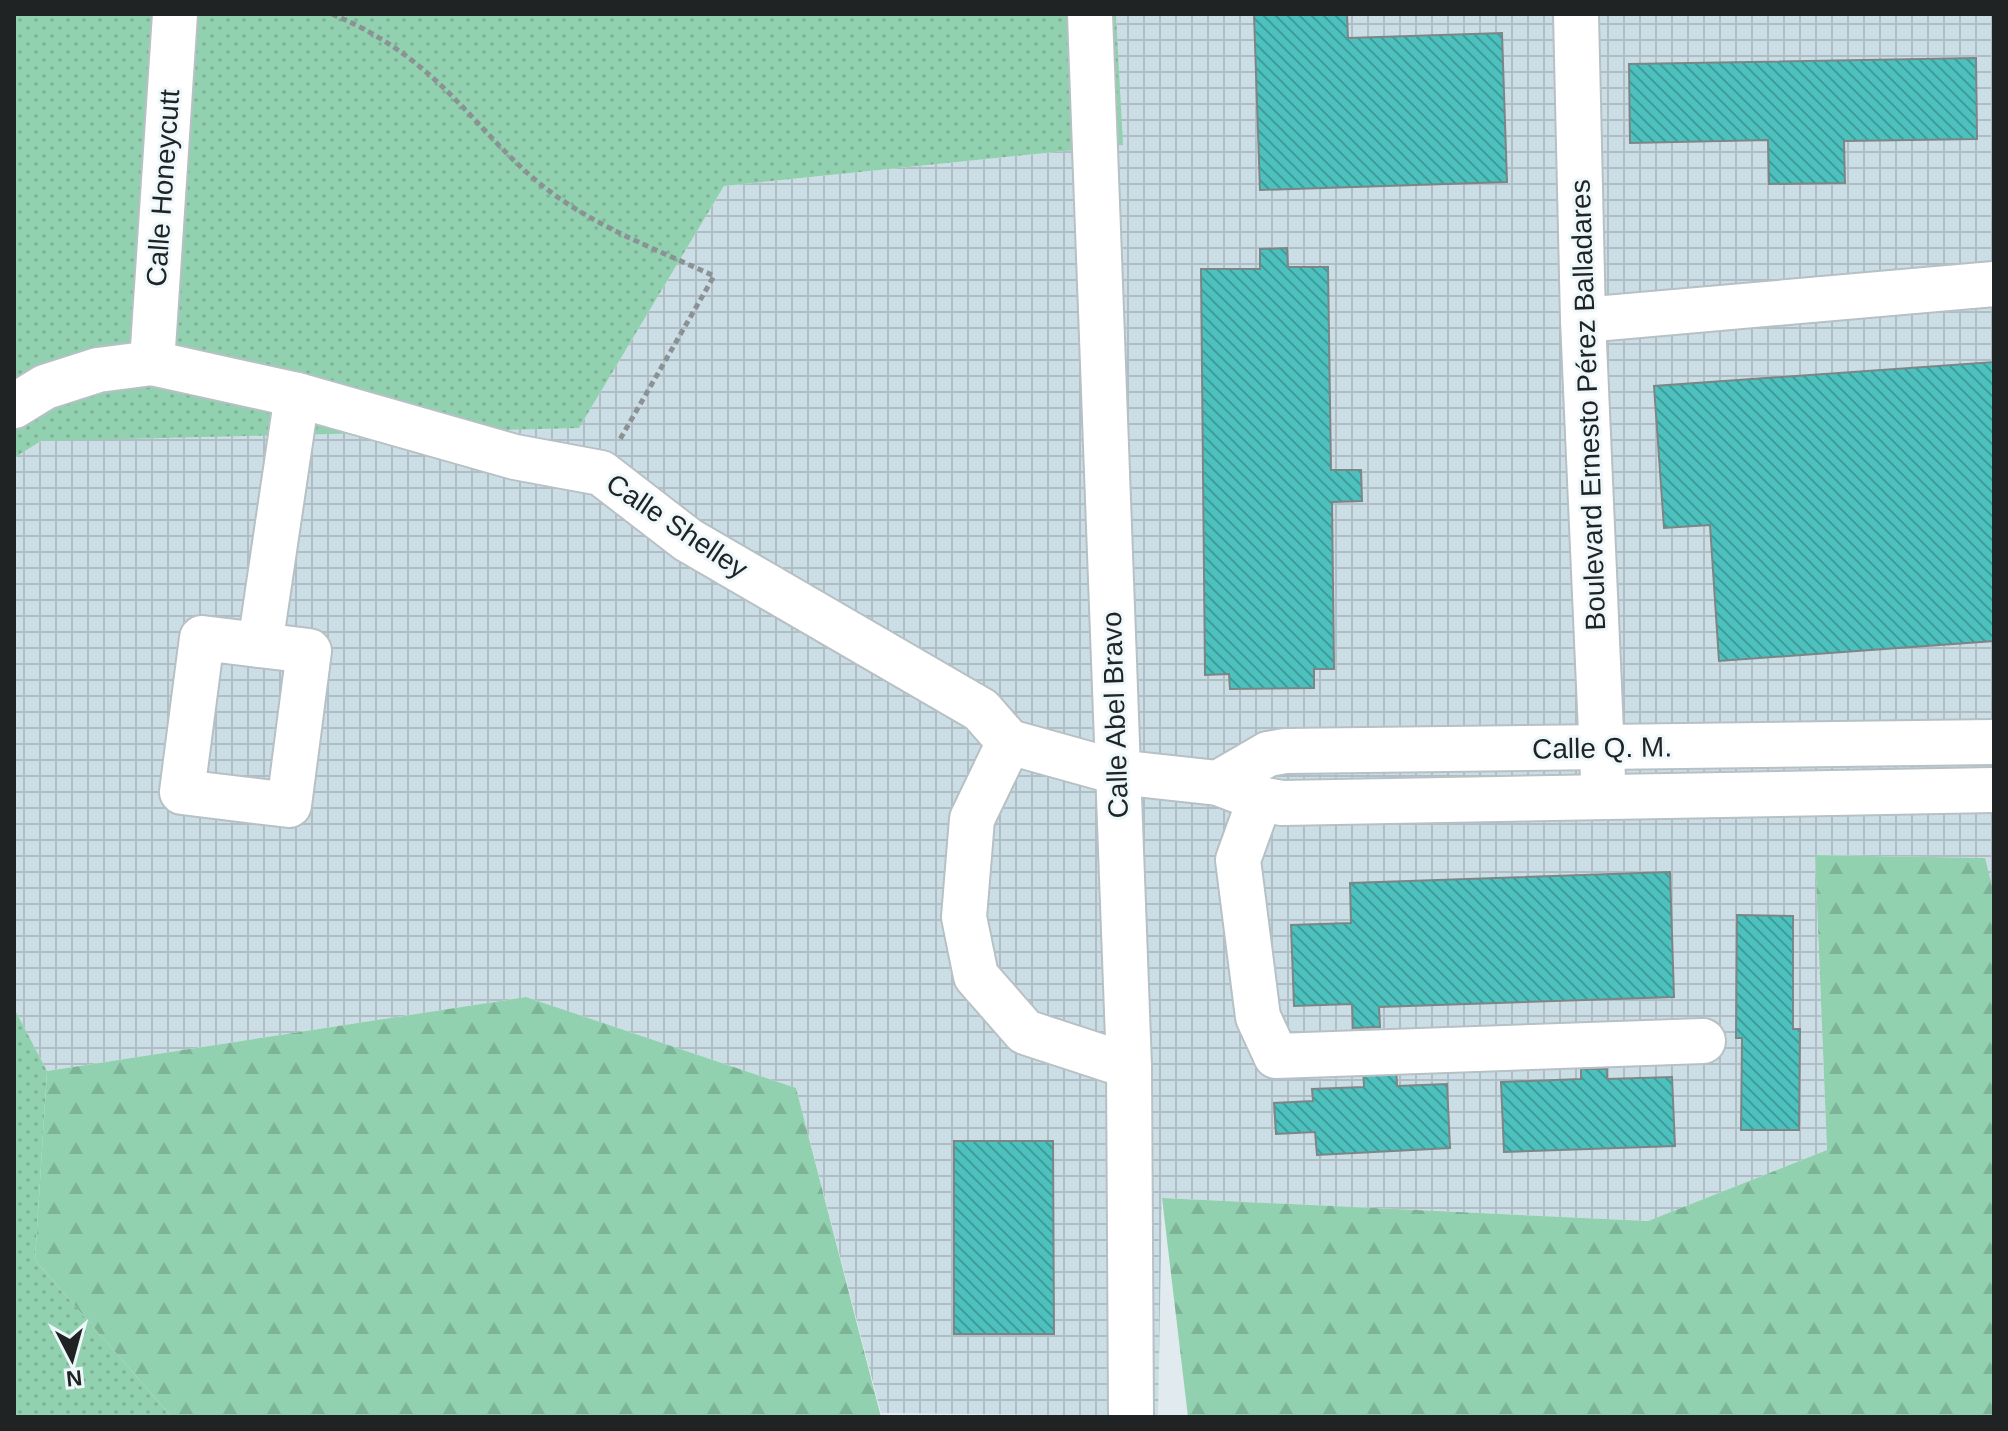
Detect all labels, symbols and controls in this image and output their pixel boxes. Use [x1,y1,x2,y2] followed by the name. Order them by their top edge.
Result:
[141,88,185,288] street label: Calle Honeycutt
[1565,179,1611,631] street label: Boulevard Ernesto Pérez Balladares
[601,467,753,585] street label: Calle Shelley
[1096,611,1134,819] street label: Calle Abel Bravo
[1532,731,1672,765] street label: Calle Q. M.
[32,1319,112,1399] north arrow
[65,1365,83,1392] text: N

